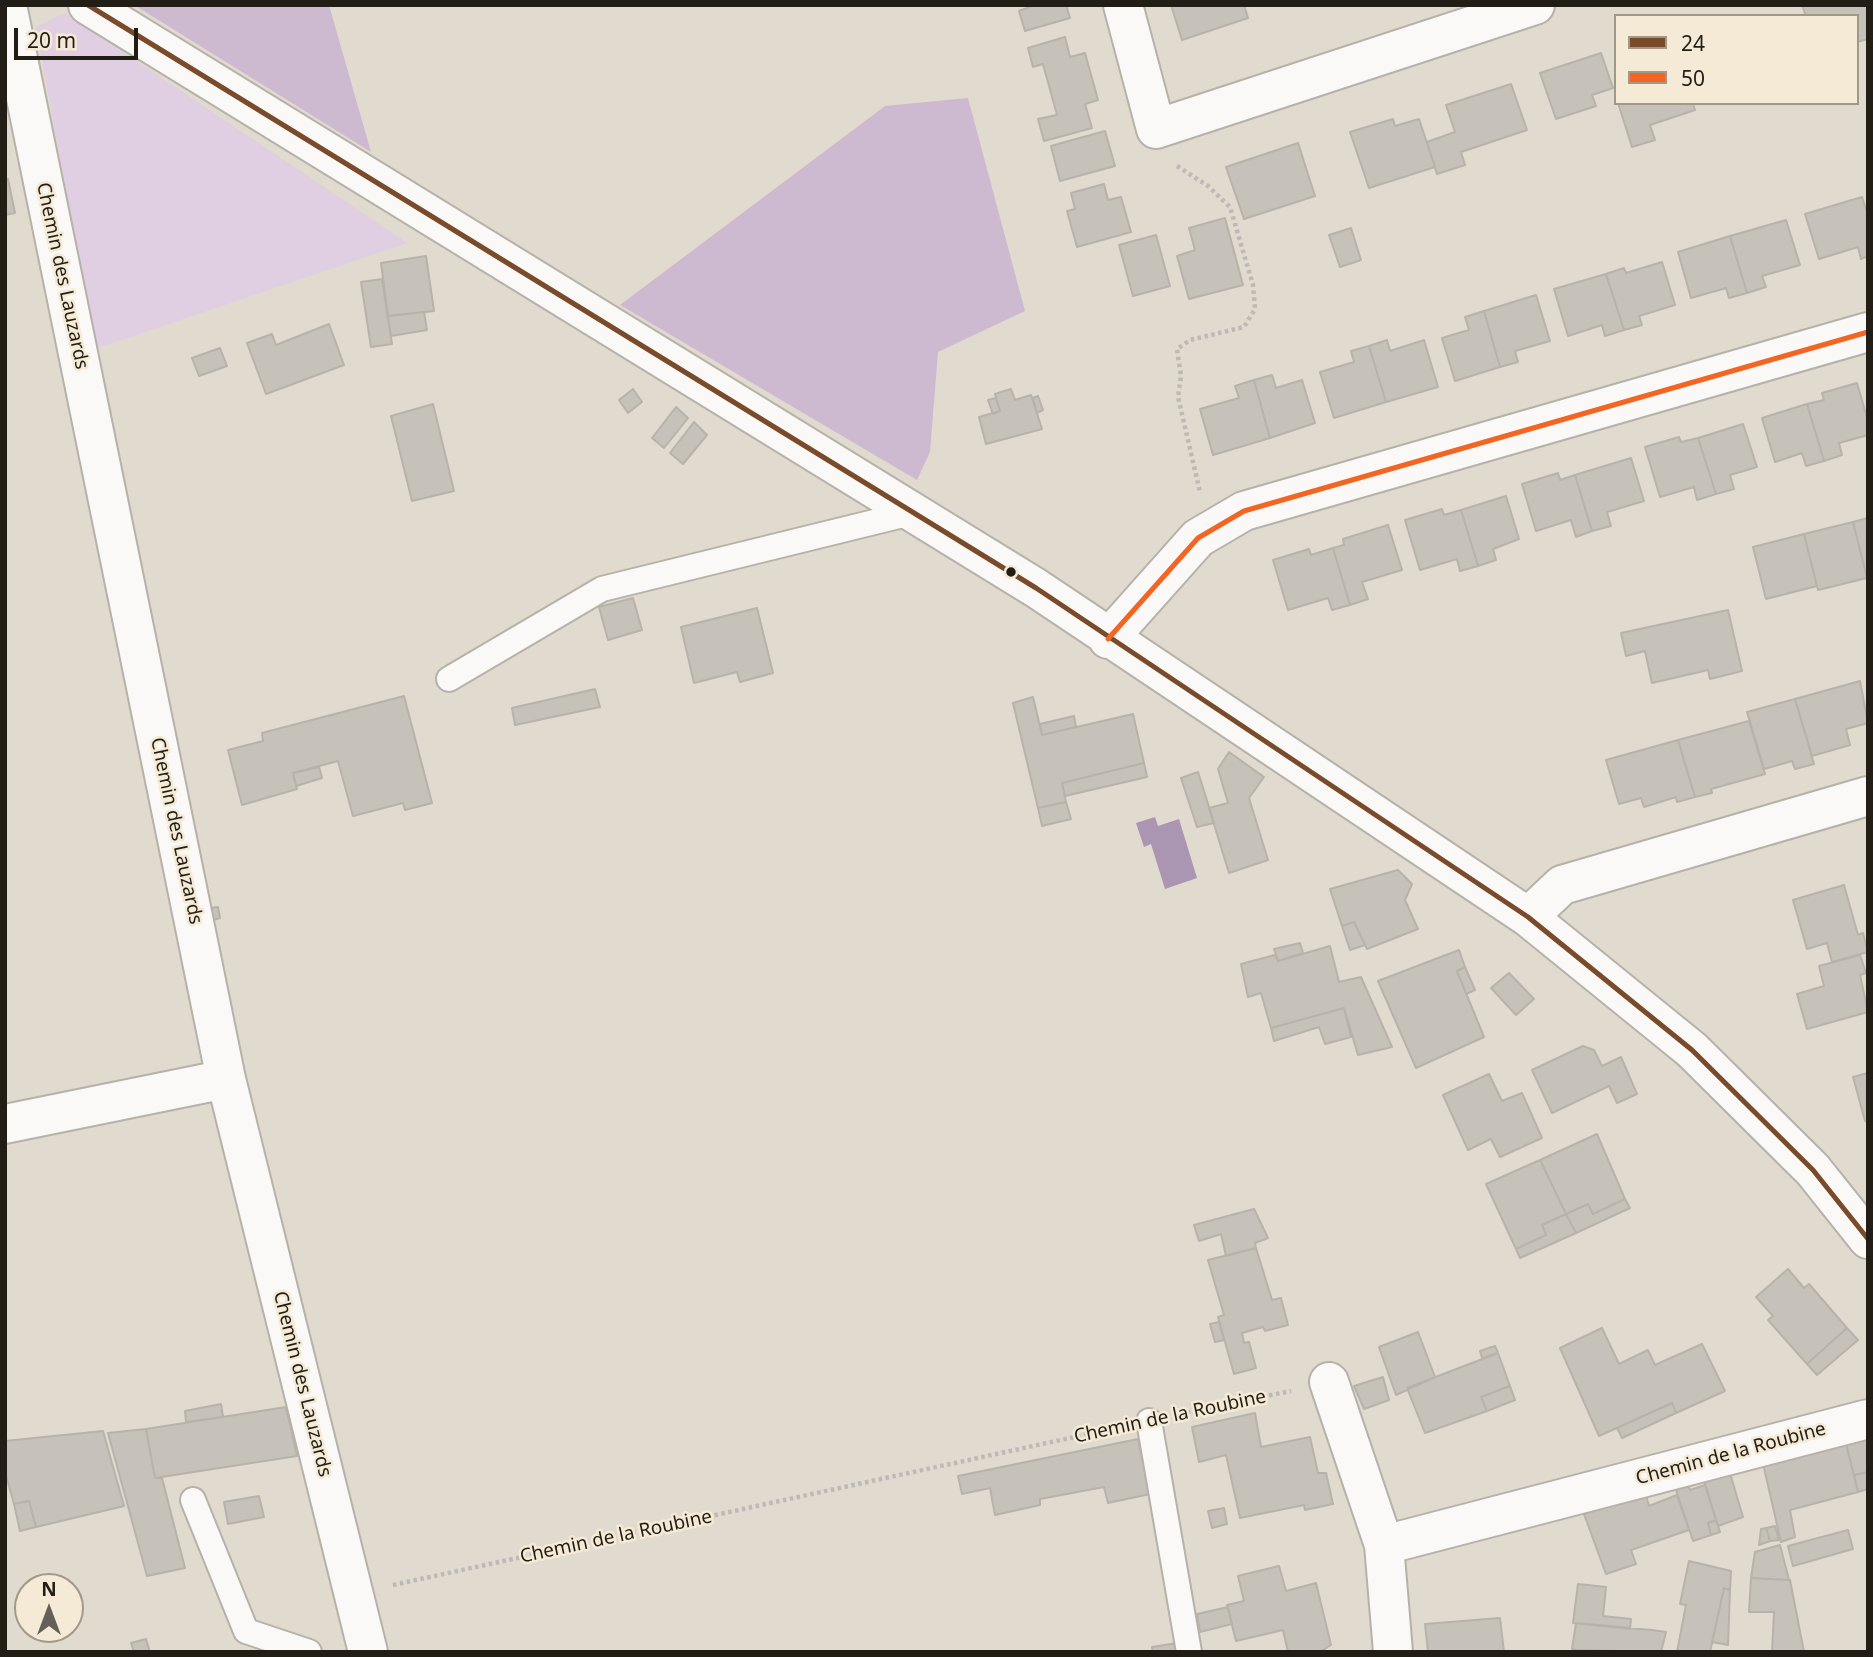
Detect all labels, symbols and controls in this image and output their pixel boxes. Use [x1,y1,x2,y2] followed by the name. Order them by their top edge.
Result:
[18,14,142,58] scale bar
[1614,14,1859,105] legend
[27,26,76,54] text: 20 m
[1681,29,1705,57] text: 24
[1681,64,1705,92] text: 50
[31,180,93,372] street label: Chemin des Lauzards
[1004,565,1018,579] unlabelled marker
[145,735,207,927] street label: Chemin des Lauzards
[268,1289,336,1479] street label: Chemin des Lauzards
[1072,1385,1268,1449] street label: Chemin de la Roubine
[1634,1418,1828,1490] street label: Chemin de la Roubine
[518,1505,714,1569] street label: Chemin de la Roubine
[14,1573,84,1643] north arrow
[41,1576,57,1602] text: N

